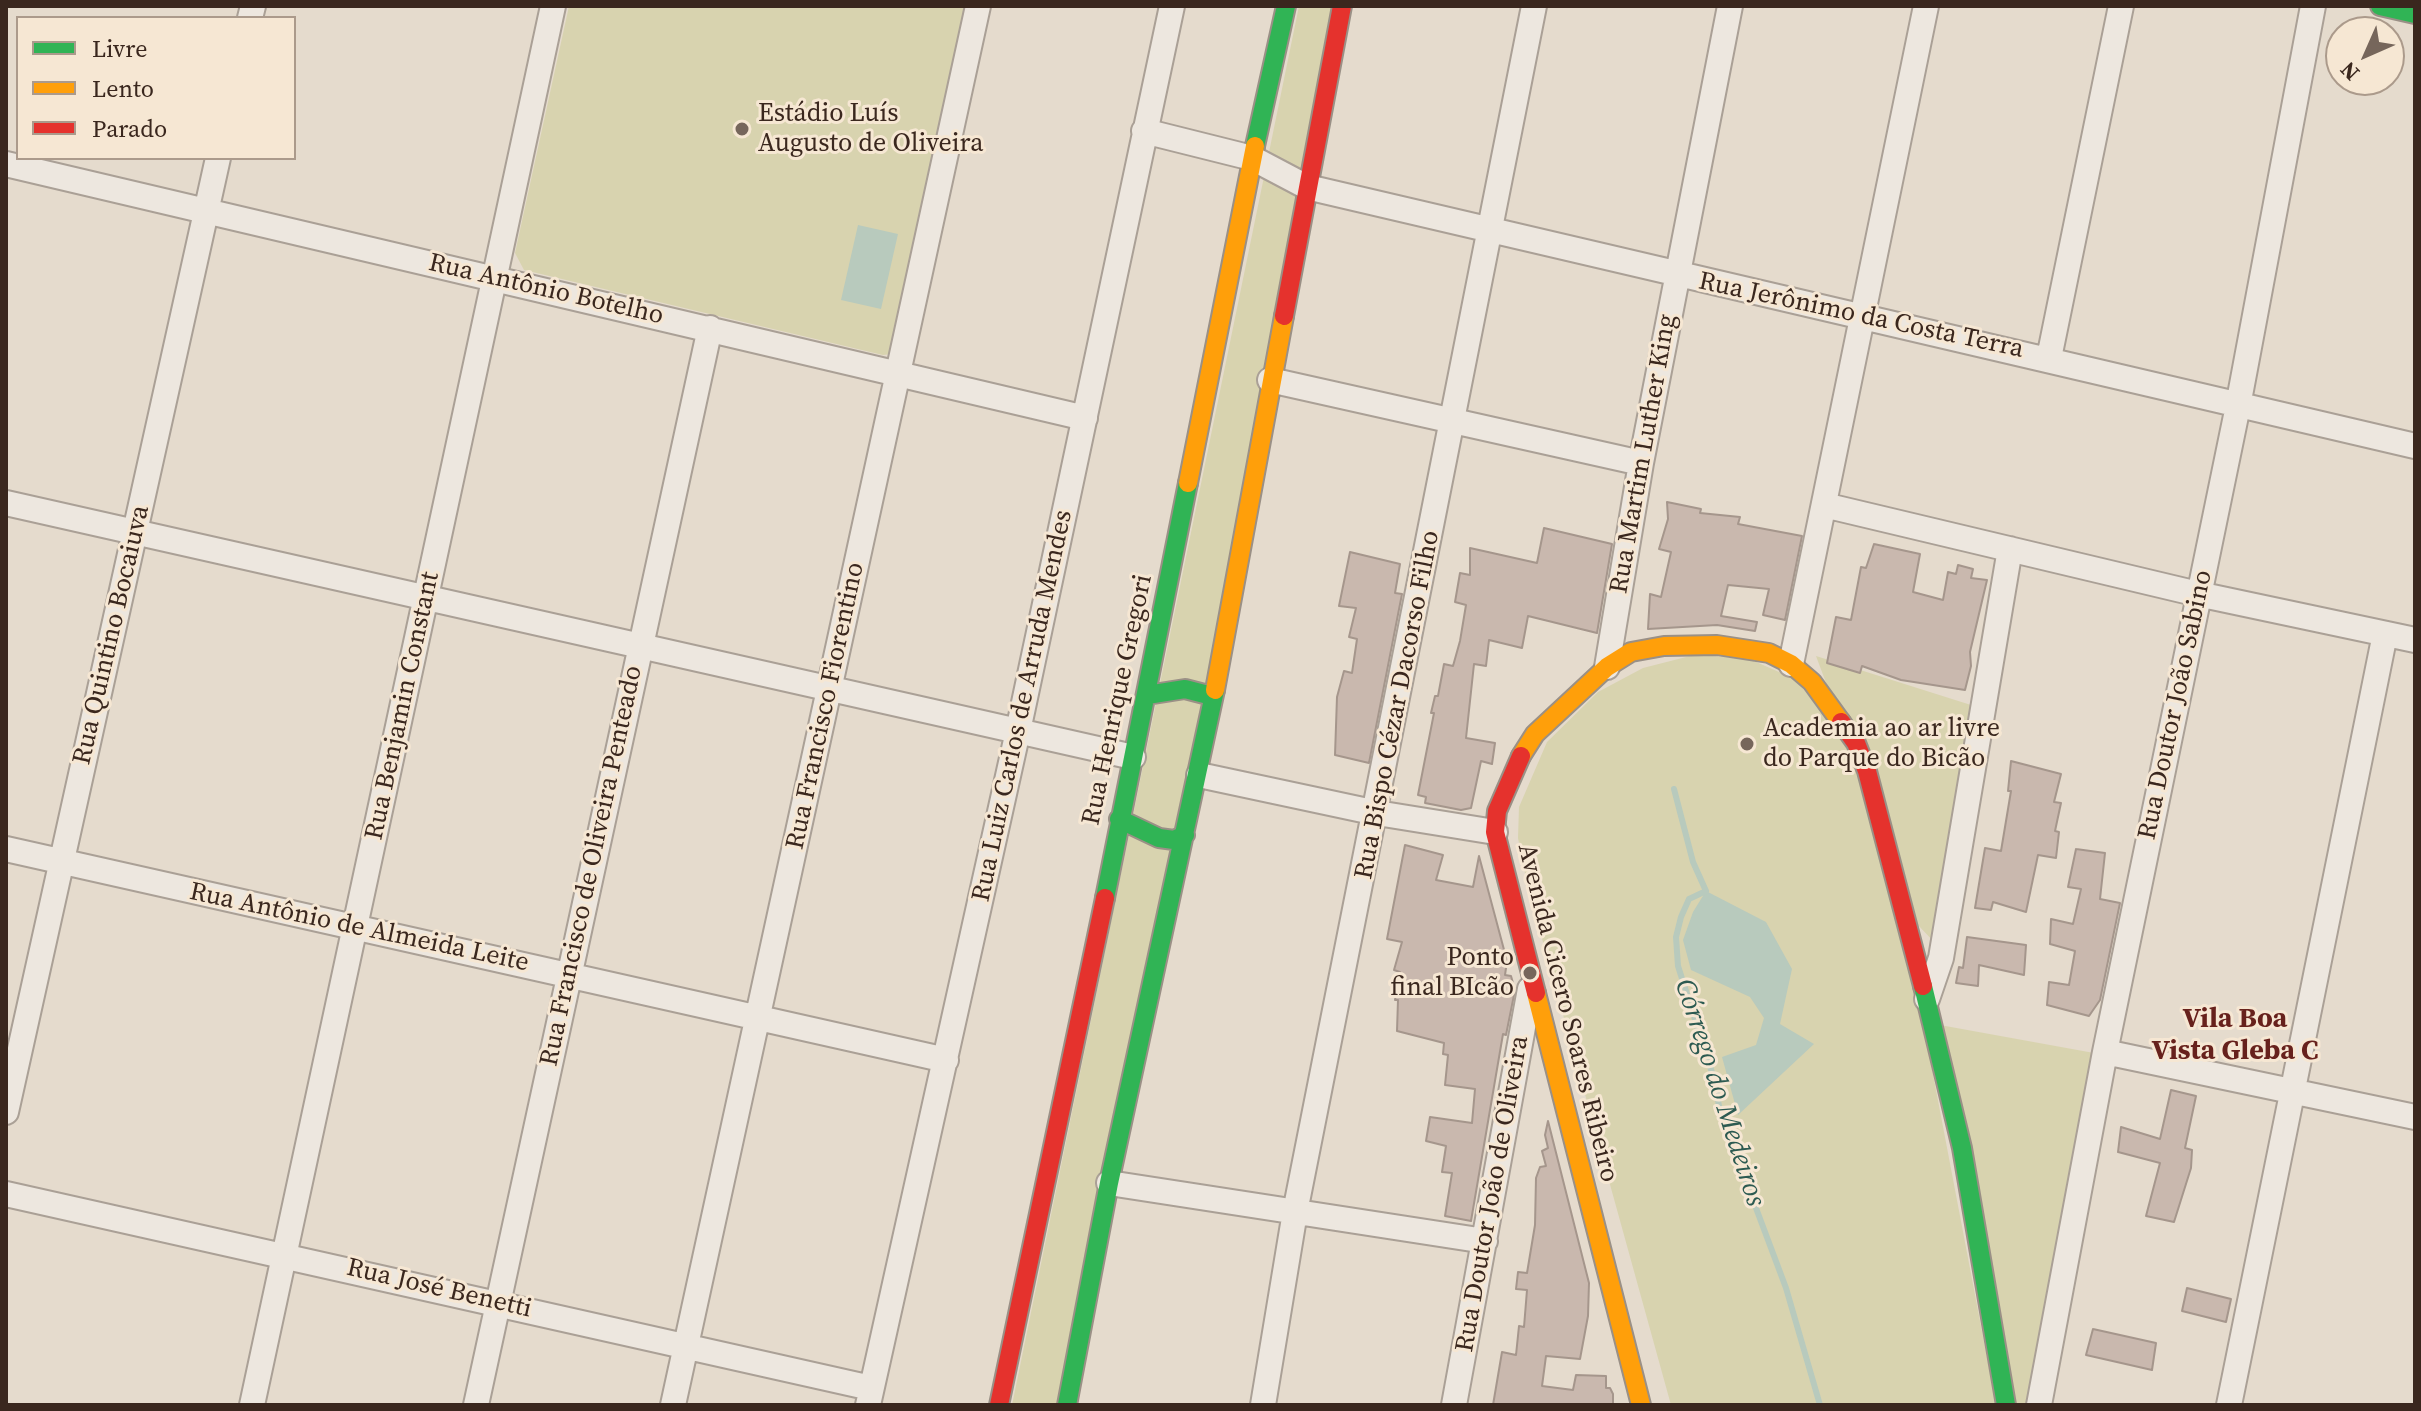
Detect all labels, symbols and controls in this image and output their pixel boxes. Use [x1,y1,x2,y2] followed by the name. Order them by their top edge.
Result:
[16,16,296,160] legend
[2325,16,2405,96] north arrow
[92,32,147,65] text: Livre
[2333,55,2366,88] text: N
[92,72,154,105] text: Lento
[758,98,983,160] place label: Estádio Luís Augusto de Oliveira
[92,112,167,145] text: Parado
[733,120,751,138] marker: Estádio Luís Augusto de Oliveira
[426,248,666,332] street label: Rua Antônio Botelho
[1696,266,2026,366] street label: Rua Jerônimo da Costa Terra
[1604,312,1684,596] street label: Rua Martim Luther King
[67,502,157,768] street label: Rua Quintino Bocaiuva
[966,507,1080,905] street label: Rua Luiz Carlos de Arruda Mendes
[1349,528,1447,882] street label: Rua Bispo Cézar Dacorso Filho
[780,560,872,852] street label: Rua Francisco Fiorentino
[2132,567,2220,843] street label: Rua Doutor João Sabino
[359,569,447,843] street label: Rua Benjamin Constant
[1076,572,1160,828] street label: Rua Henrique Gregori
[534,663,650,1069] street label: Rua Francisco de Oliveira Penteado
[1763,713,2000,774] place label: Academia ao ar livre do Parque do Bicão
[1738,735,1756,753] marker: Academia ao ar livre do Parque do Bicão
[1510,841,1624,1185] street label: Avenida Cicero Soares Ribeiro
[187,877,531,979] street label: Rua Antônio de Almeida Leite
[1390,942,1514,1004] place label: Ponto final BIcão
[1521,964,1539,982] marker: Ponto final BIcão
[1666,975,1772,1211] water label: Córrego do Medeiros
[2152,1003,2318,1069] district label: Vila Boa Vista Gleba C
[1450,1033,1536,1355] street label: Rua Doutor João de Oliveira
[344,1253,534,1325] street label: Rua José Benetti

